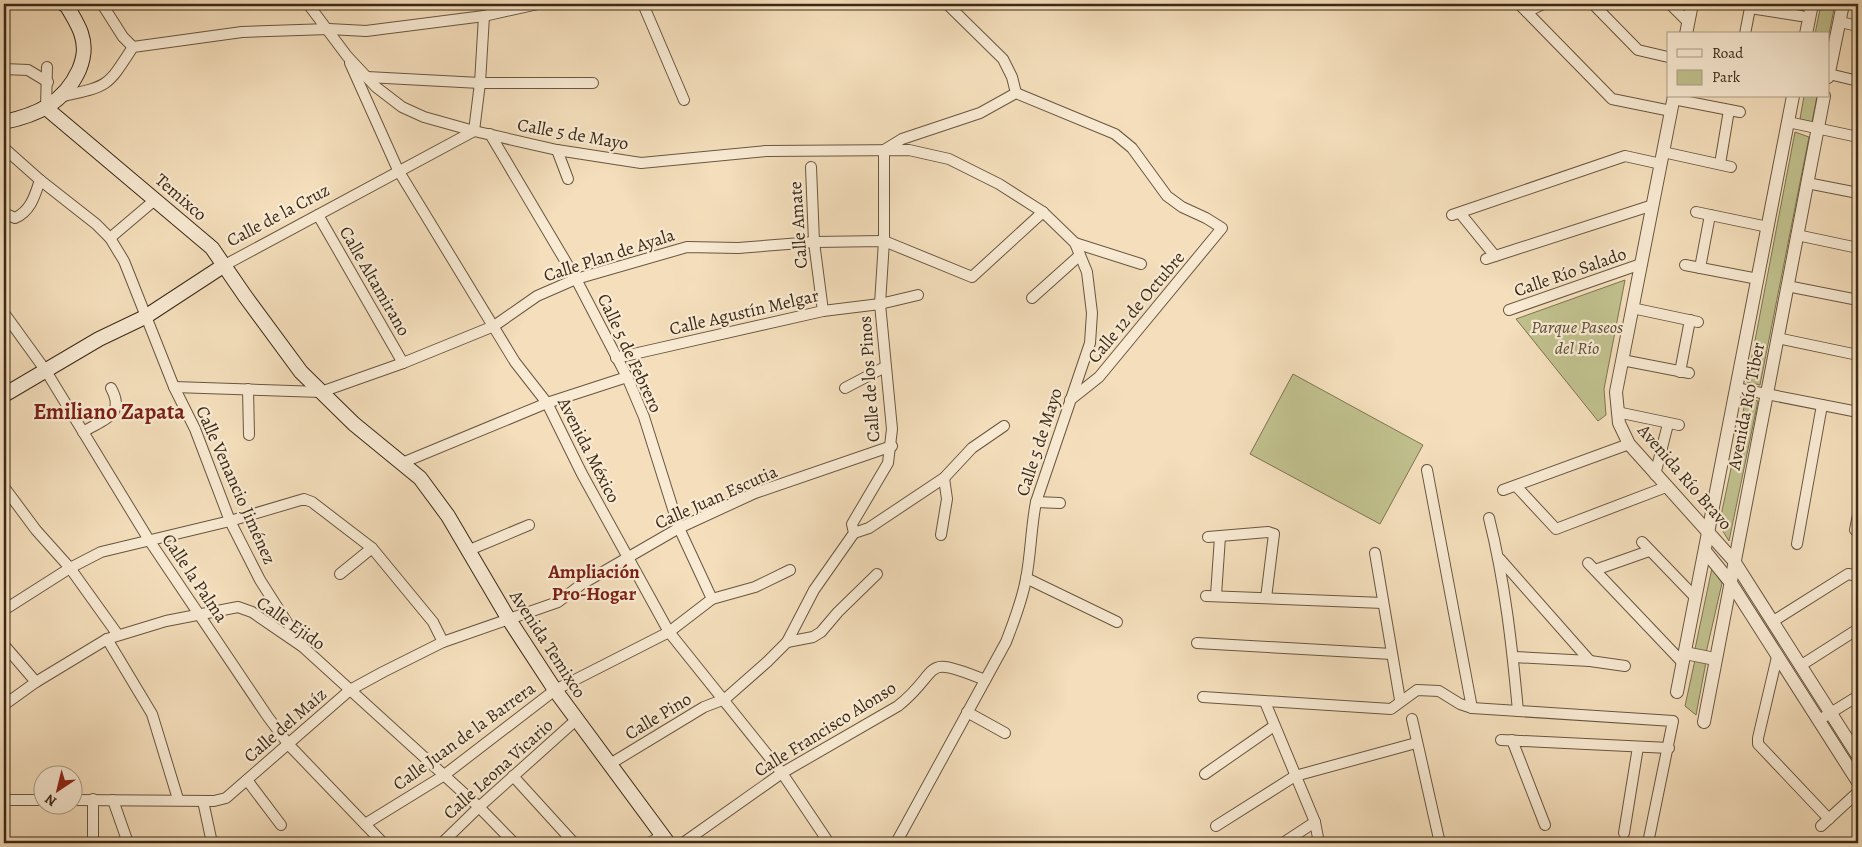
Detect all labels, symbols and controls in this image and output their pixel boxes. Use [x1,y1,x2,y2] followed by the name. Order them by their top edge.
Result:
[1667,32,1830,98] legend
[1712,43,1744,63] text: Road
[1712,67,1741,87] text: Park
[516,112,631,156] street label: Calle 5 de Mayo
[150,168,212,226] street label: Temixco
[222,178,334,252] street label: Calle de la Cruz
[783,180,813,270] street label: Calle Amate
[334,222,416,340] street label: Calle Altamirano
[540,222,678,288] street label: Calle Plan de Ayala
[1511,242,1629,302] street label: Calle Río Salado
[1082,246,1190,368] street label: Calle 12 de Octubre
[667,283,821,341] street label: Calle Agustín Melgar
[592,290,668,416] street label: Calle 5 de Febrero
[853,315,885,443] street label: Calle de los Pinos
[1531,315,1623,360] park label: Parque Paseos del Río
[1722,340,1770,473] street label: Avenida Río Tiber
[1010,385,1068,499] street label: Calle 5 de Mayo
[552,392,626,507] street label: Avenida México
[33,397,185,427] district label: Emiliano Zapata
[190,402,282,568] street label: Calle Venancio Jiménez
[1632,418,1738,535] street label: Avenida Río Bravo
[651,459,782,535] street label: Calle Juan Escutia
[156,529,234,628] street label: Calle la Palma
[547,559,640,607] district label: Ampliación Pro-Hogar
[504,585,592,703] street label: Avenida Temixco
[252,591,330,655] street label: Calle Ejido
[388,676,541,796] street label: Calle Juan de la Barrera
[749,676,901,782] street label: Calle Francisco Alonso
[238,682,332,768] street label: Calle del Maíz
[620,687,696,745] street label: Calle Pino
[438,713,558,825] street label: Calle Leona Vicario
[32,764,82,814] north arrow
[41,790,60,811] text: N

